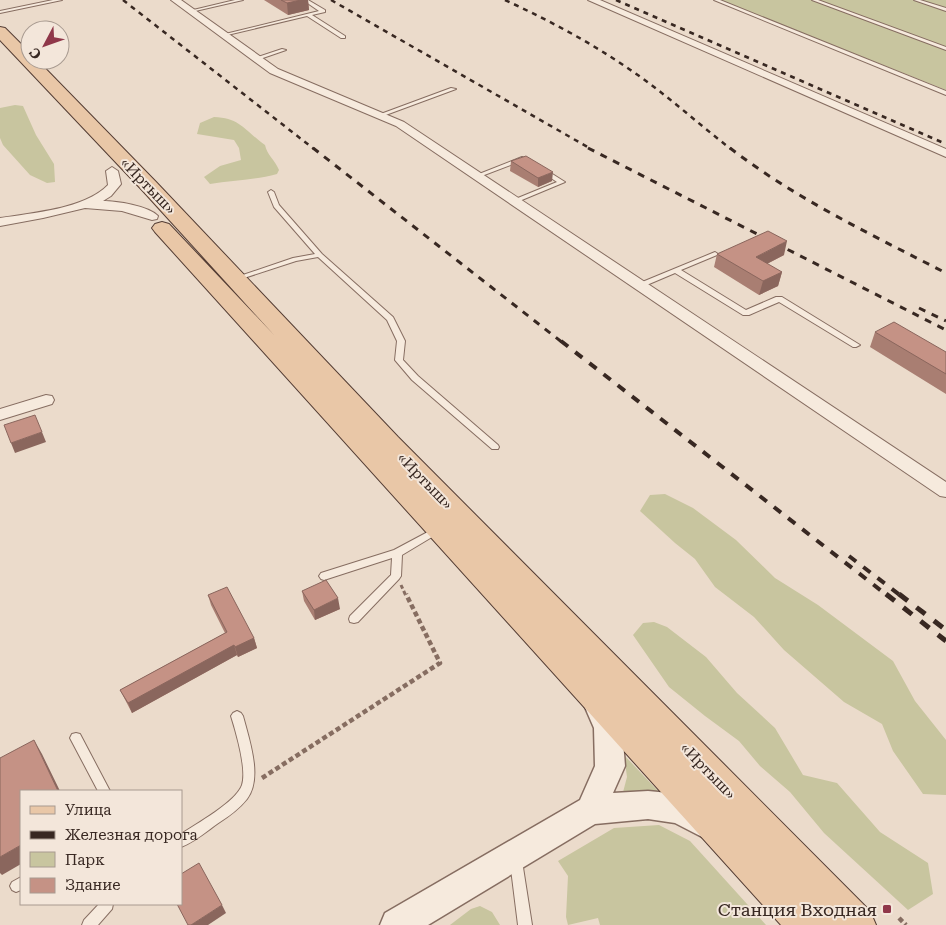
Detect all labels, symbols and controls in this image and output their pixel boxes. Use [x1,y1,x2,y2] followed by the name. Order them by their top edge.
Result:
[20,20,70,70] north arrow
[26,44,44,62] text: С
[117,154,179,218] street label: «Иртыш»
[394,449,456,513] street label: «Иртыш»
[677,739,739,803] street label: «Иртыш»
[20,790,182,905] legend
[65,801,111,819] text: Улица
[65,826,198,844] text: Железная дорога
[65,851,105,869] text: Парк
[65,876,121,894] text: Здание
[718,899,877,920] place label: Станция Входная
[881,903,893,915] marker: Станция Входная

